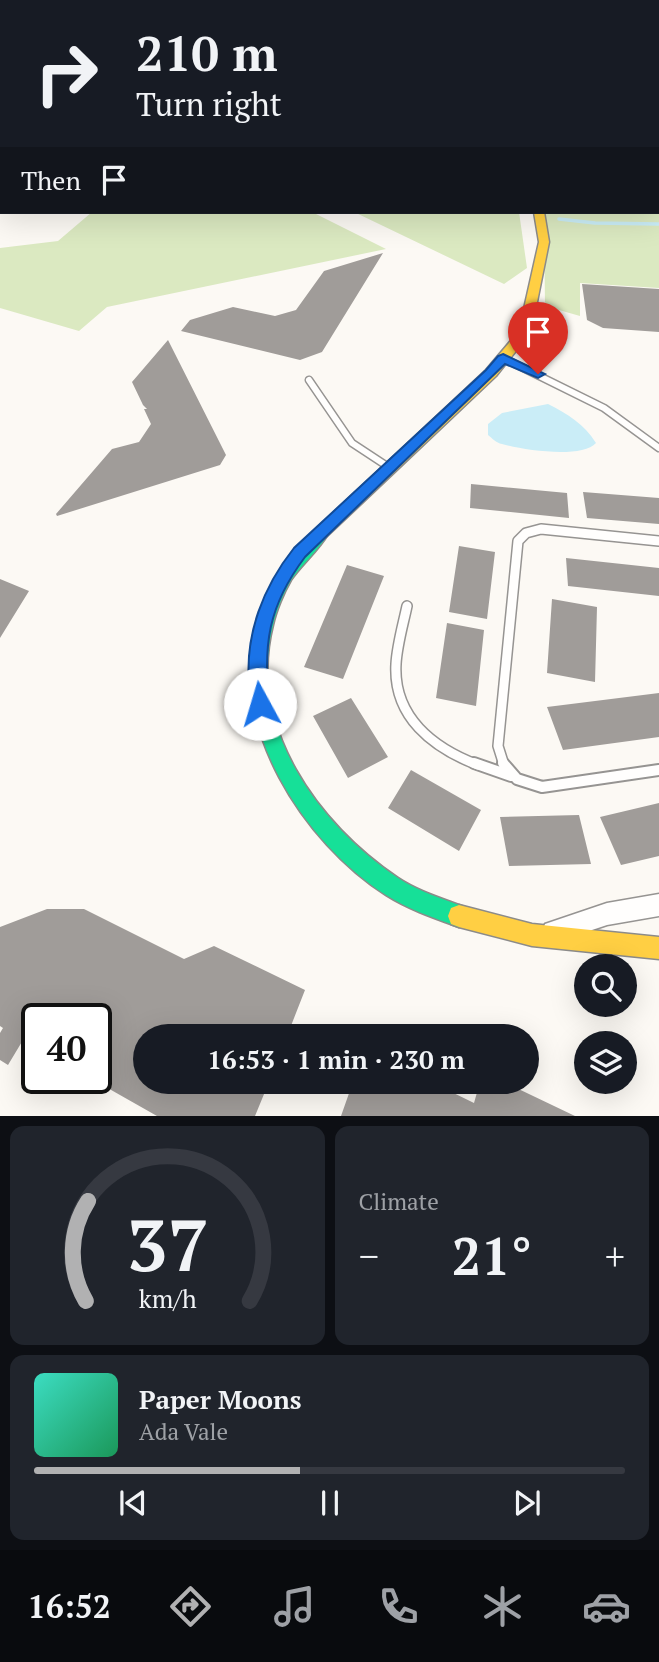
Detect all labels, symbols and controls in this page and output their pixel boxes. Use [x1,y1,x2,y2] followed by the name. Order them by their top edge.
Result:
[136,20,278,85] text: 210 m
[21,28,112,119] icon: right
[136,83,282,125] text: Turn right
[95,161,133,199] icon: arrive
[21,163,81,197] text: Then
[508,302,568,374] pin
[519,313,557,351] icon: arrive
[223,667,297,741] position arrow
[574,954,637,1094] map controls
[574,954,637,1017] button: search
[21,1003,112,1094] speed limit sign: 40
[574,1031,637,1094] button: layers
[207,1042,465,1076] text: 16:53 · 1 min · 230 m
[359,1186,439,1217] text: Climate
[126,1196,208,1293] text: 37
[452,1221,532,1290] text: 21°
[359,1231,379,1281] text: −
[605,1231,625,1281] text: +
[138,1282,196,1315] text: km/h
[139,1382,302,1416] text: Paper Moons
[139,1416,228,1447] text: Ada Vale
[114,1484,152,1522] icon: previous
[311,1484,349,1522] icon: pause
[508,1484,546,1522] icon: next
[166,1582,215,1631] icon: directions
[270,1582,319,1631] icon: music
[374,1582,423,1631] icon: phone
[478,1582,527,1631] icon: climate
[582,1582,631,1631] icon: car
[28,1585,111,1627] text: 16:52

